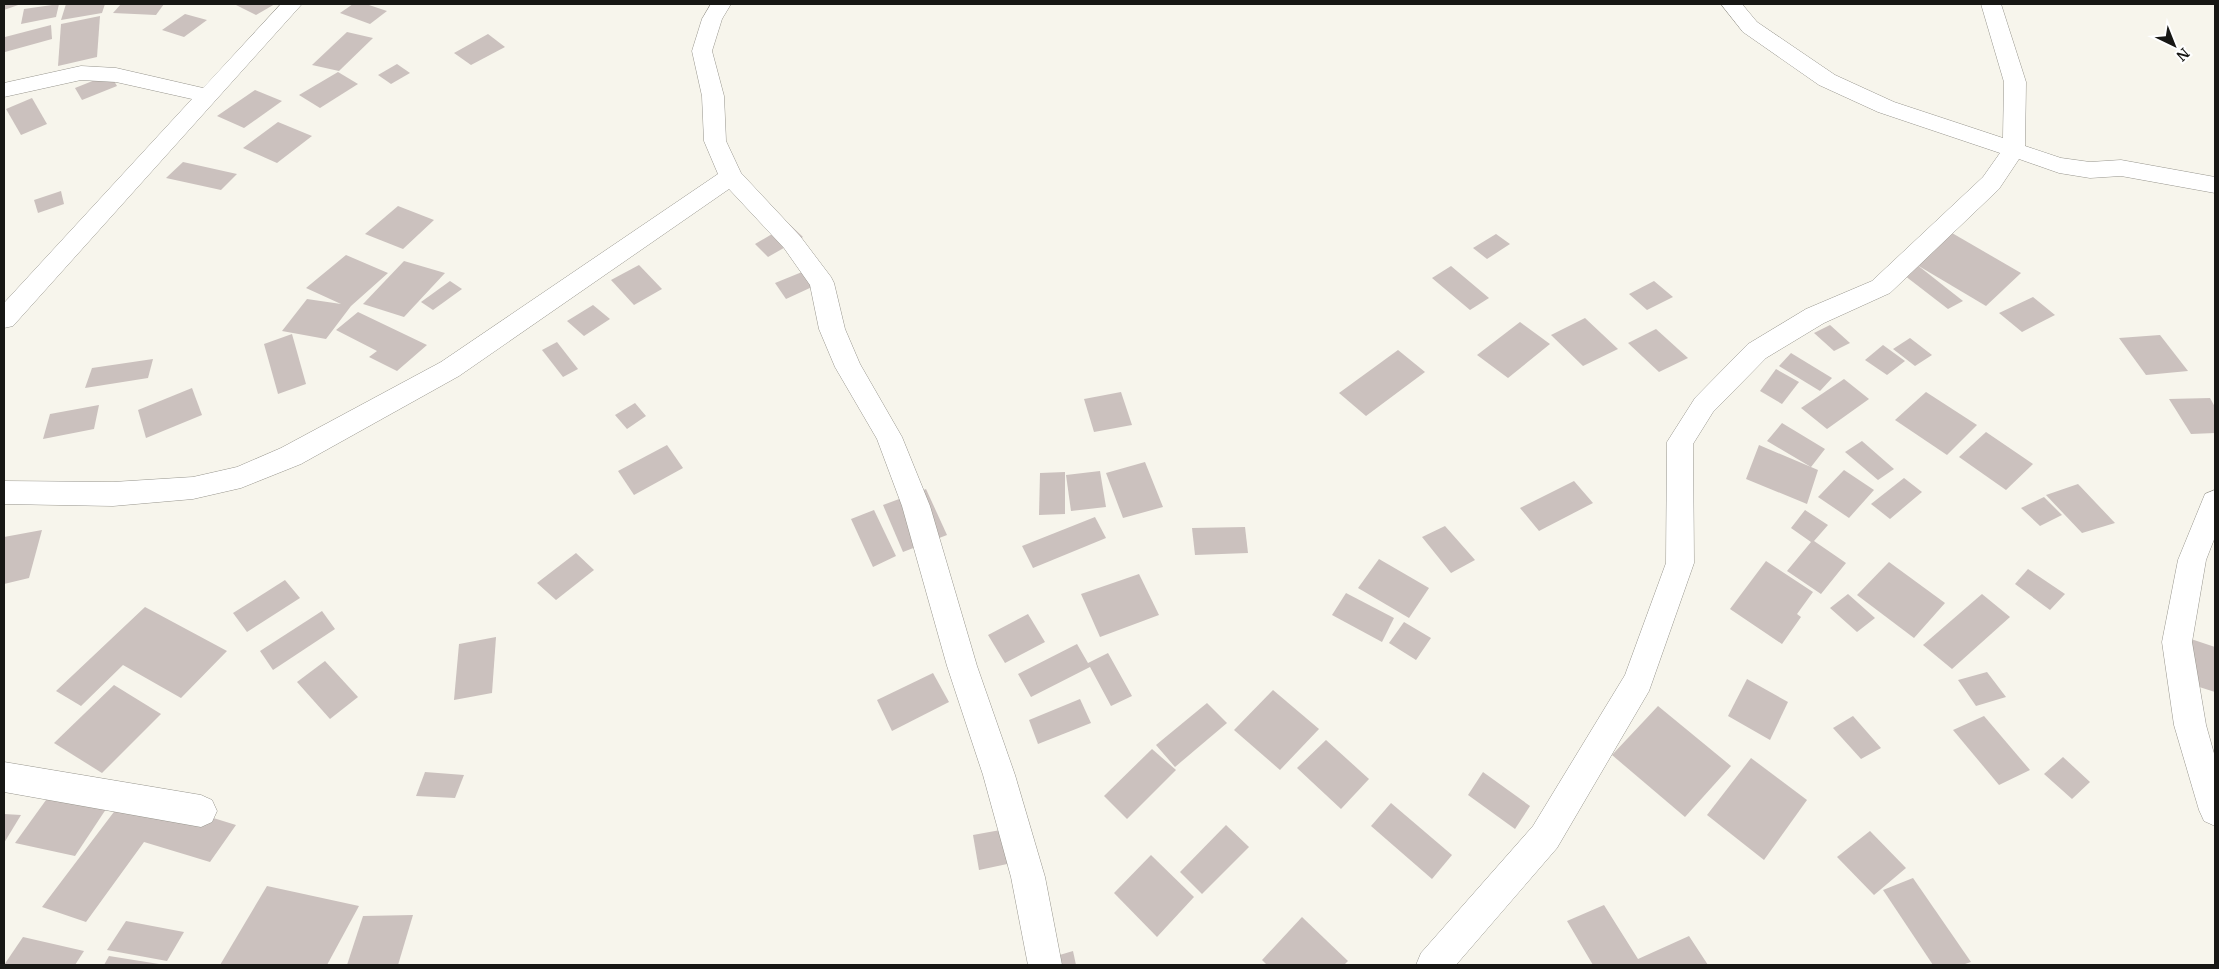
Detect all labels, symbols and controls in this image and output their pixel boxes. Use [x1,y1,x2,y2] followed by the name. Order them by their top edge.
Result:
[2149,20,2199,70] north arrow
[2173,44,2193,65] text: N

